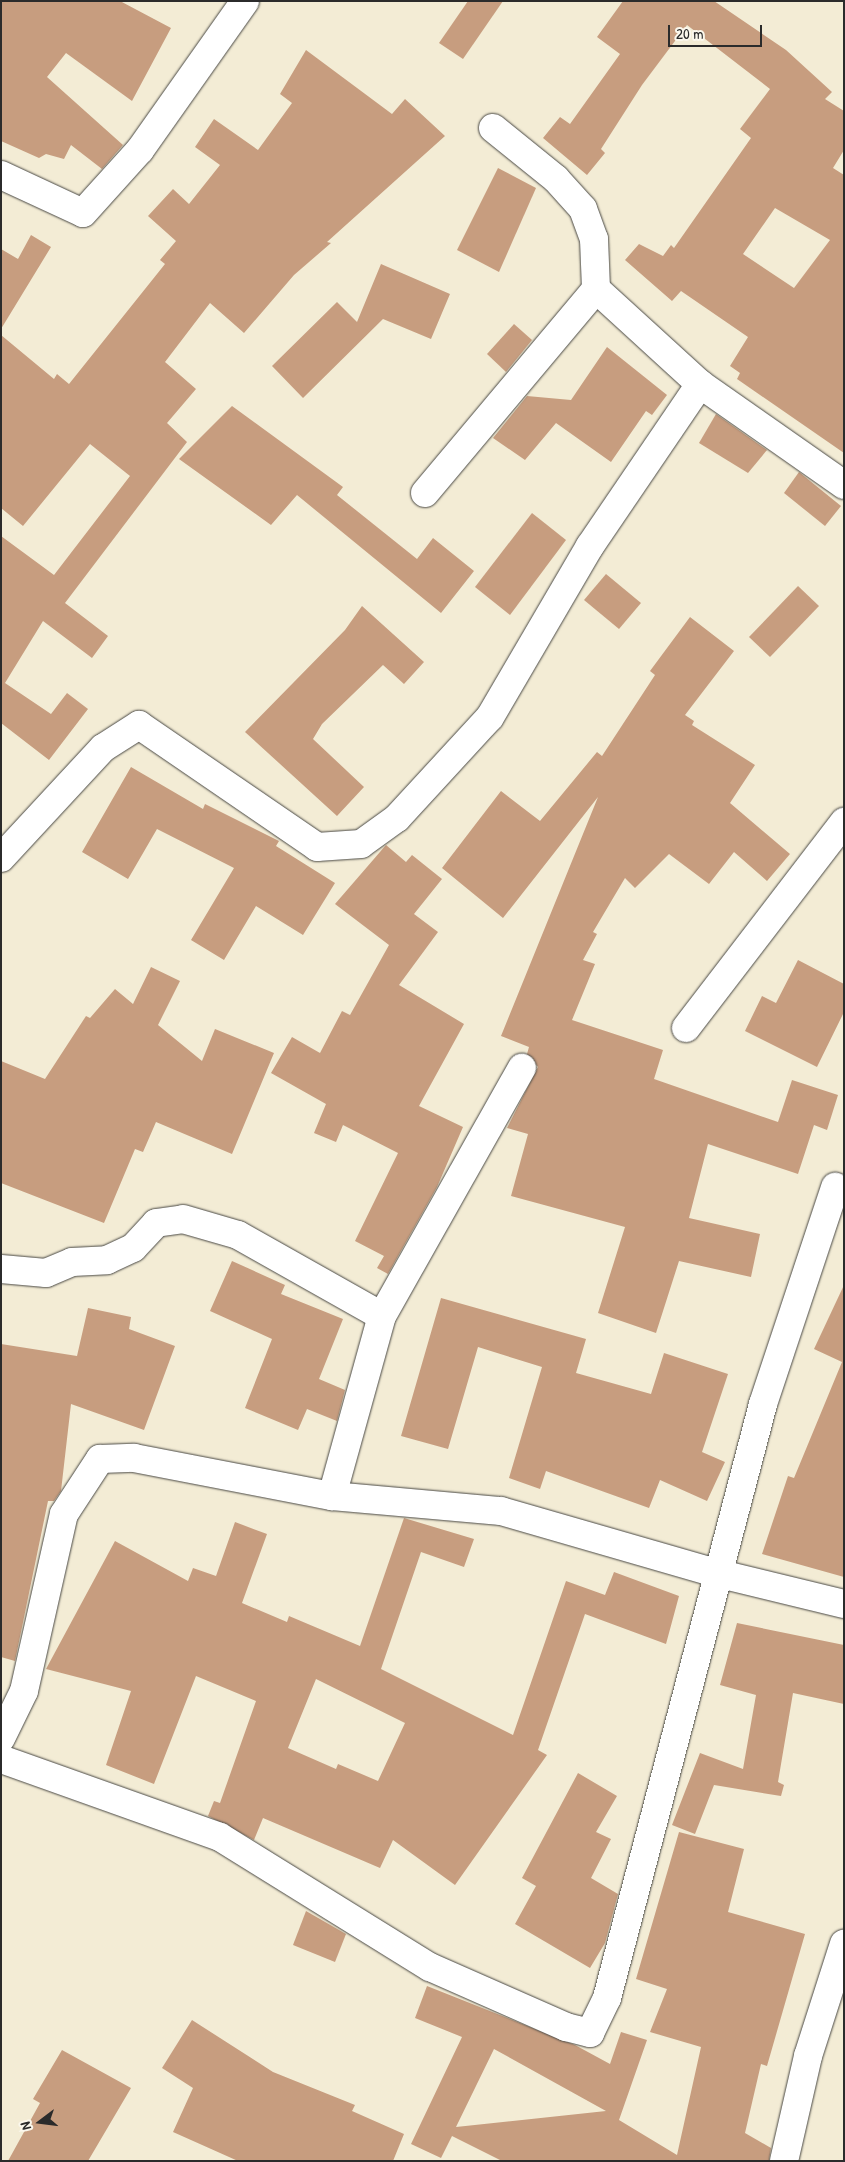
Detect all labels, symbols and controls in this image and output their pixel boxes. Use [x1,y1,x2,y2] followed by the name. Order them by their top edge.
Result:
[670,15,764,47] scale bar
[676,23,703,44] text: 20 m
[15,2097,65,2147] north arrow
[15,2120,35,2132] text: N

